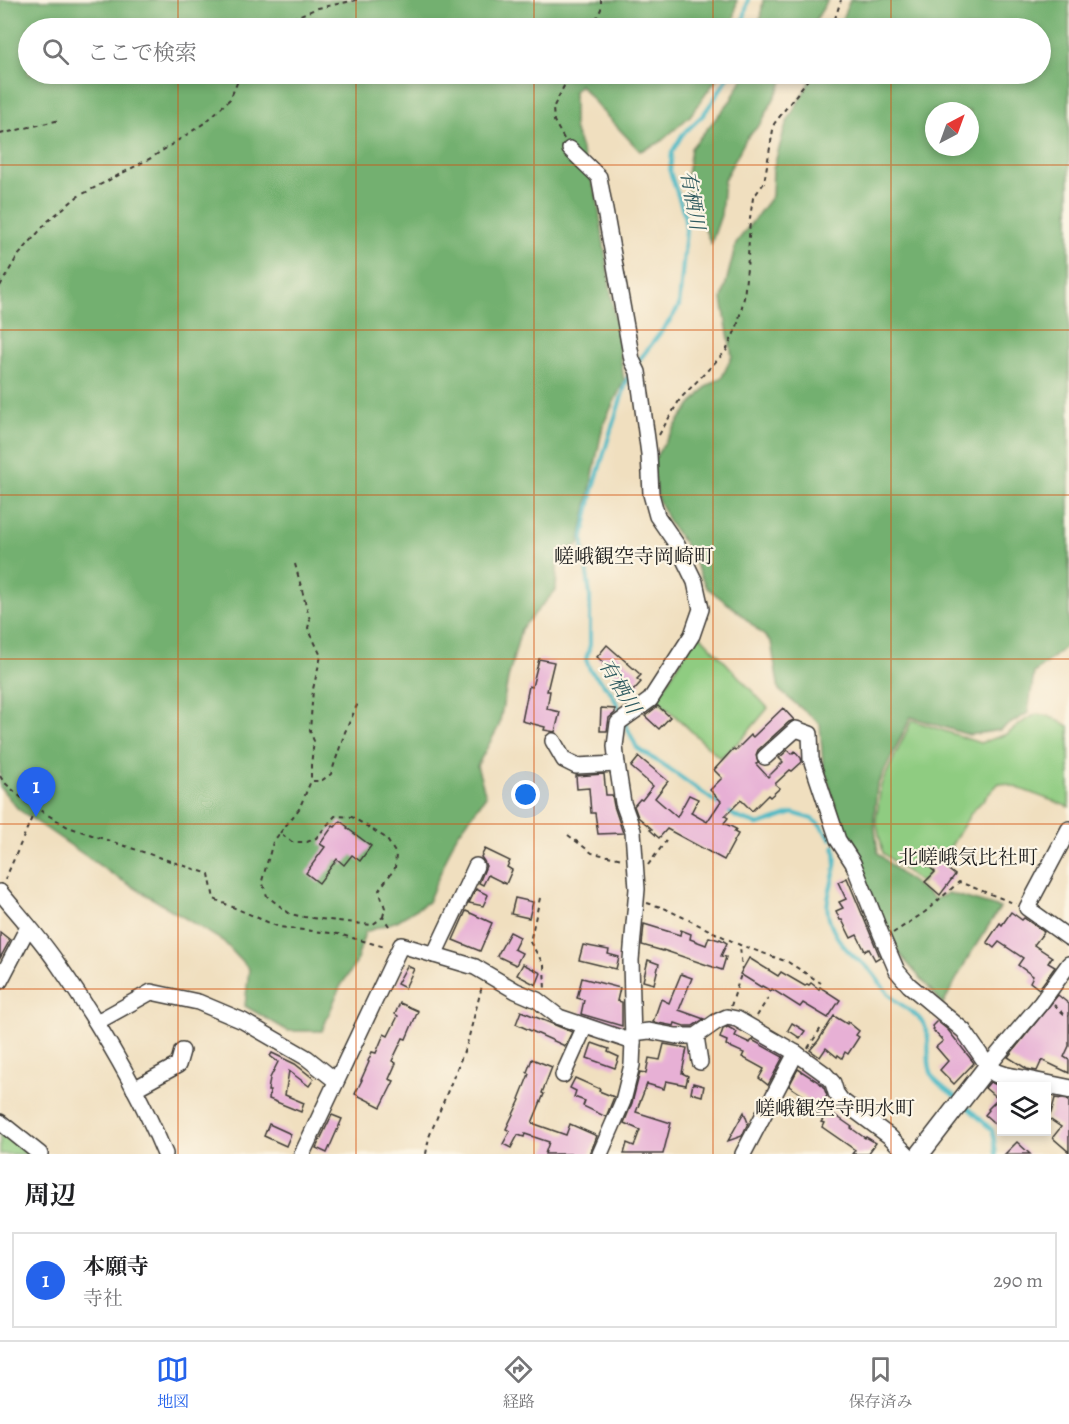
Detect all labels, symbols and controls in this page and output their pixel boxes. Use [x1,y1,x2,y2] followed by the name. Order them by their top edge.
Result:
[18,18,1051,84] search box
[39,35,72,68] icon: search
[87,38,197,68] text: ここで検索
[925,102,979,156] north arrow
[674,168,711,234] water label: 有栖川
[554,543,714,570] district label: 嵯峨観空寺岡崎町
[593,654,648,721] water label: 有栖川
[16,768,56,817] pin: 1
[511,780,540,809] your location
[898,844,1038,871] district label: 北嵯峨気比社町
[997,1082,1051,1136] map controls
[997,1082,1051,1136] button: layers
[755,1095,915,1122] district label: 嵯峨観空寺明水町
[24,1178,76,1213] text: 周辺
[83,1252,149,1282] text: 本願寺
[42,1267,49,1294] text: 1
[993,1267,1043,1294] text: 290 m
[83,1285,123,1312] text: 寺社
[156,1353,189,1413] tab: 地図
[502,1353,535,1413] tab: 経路
[848,1353,912,1413] tab: 保存済み

